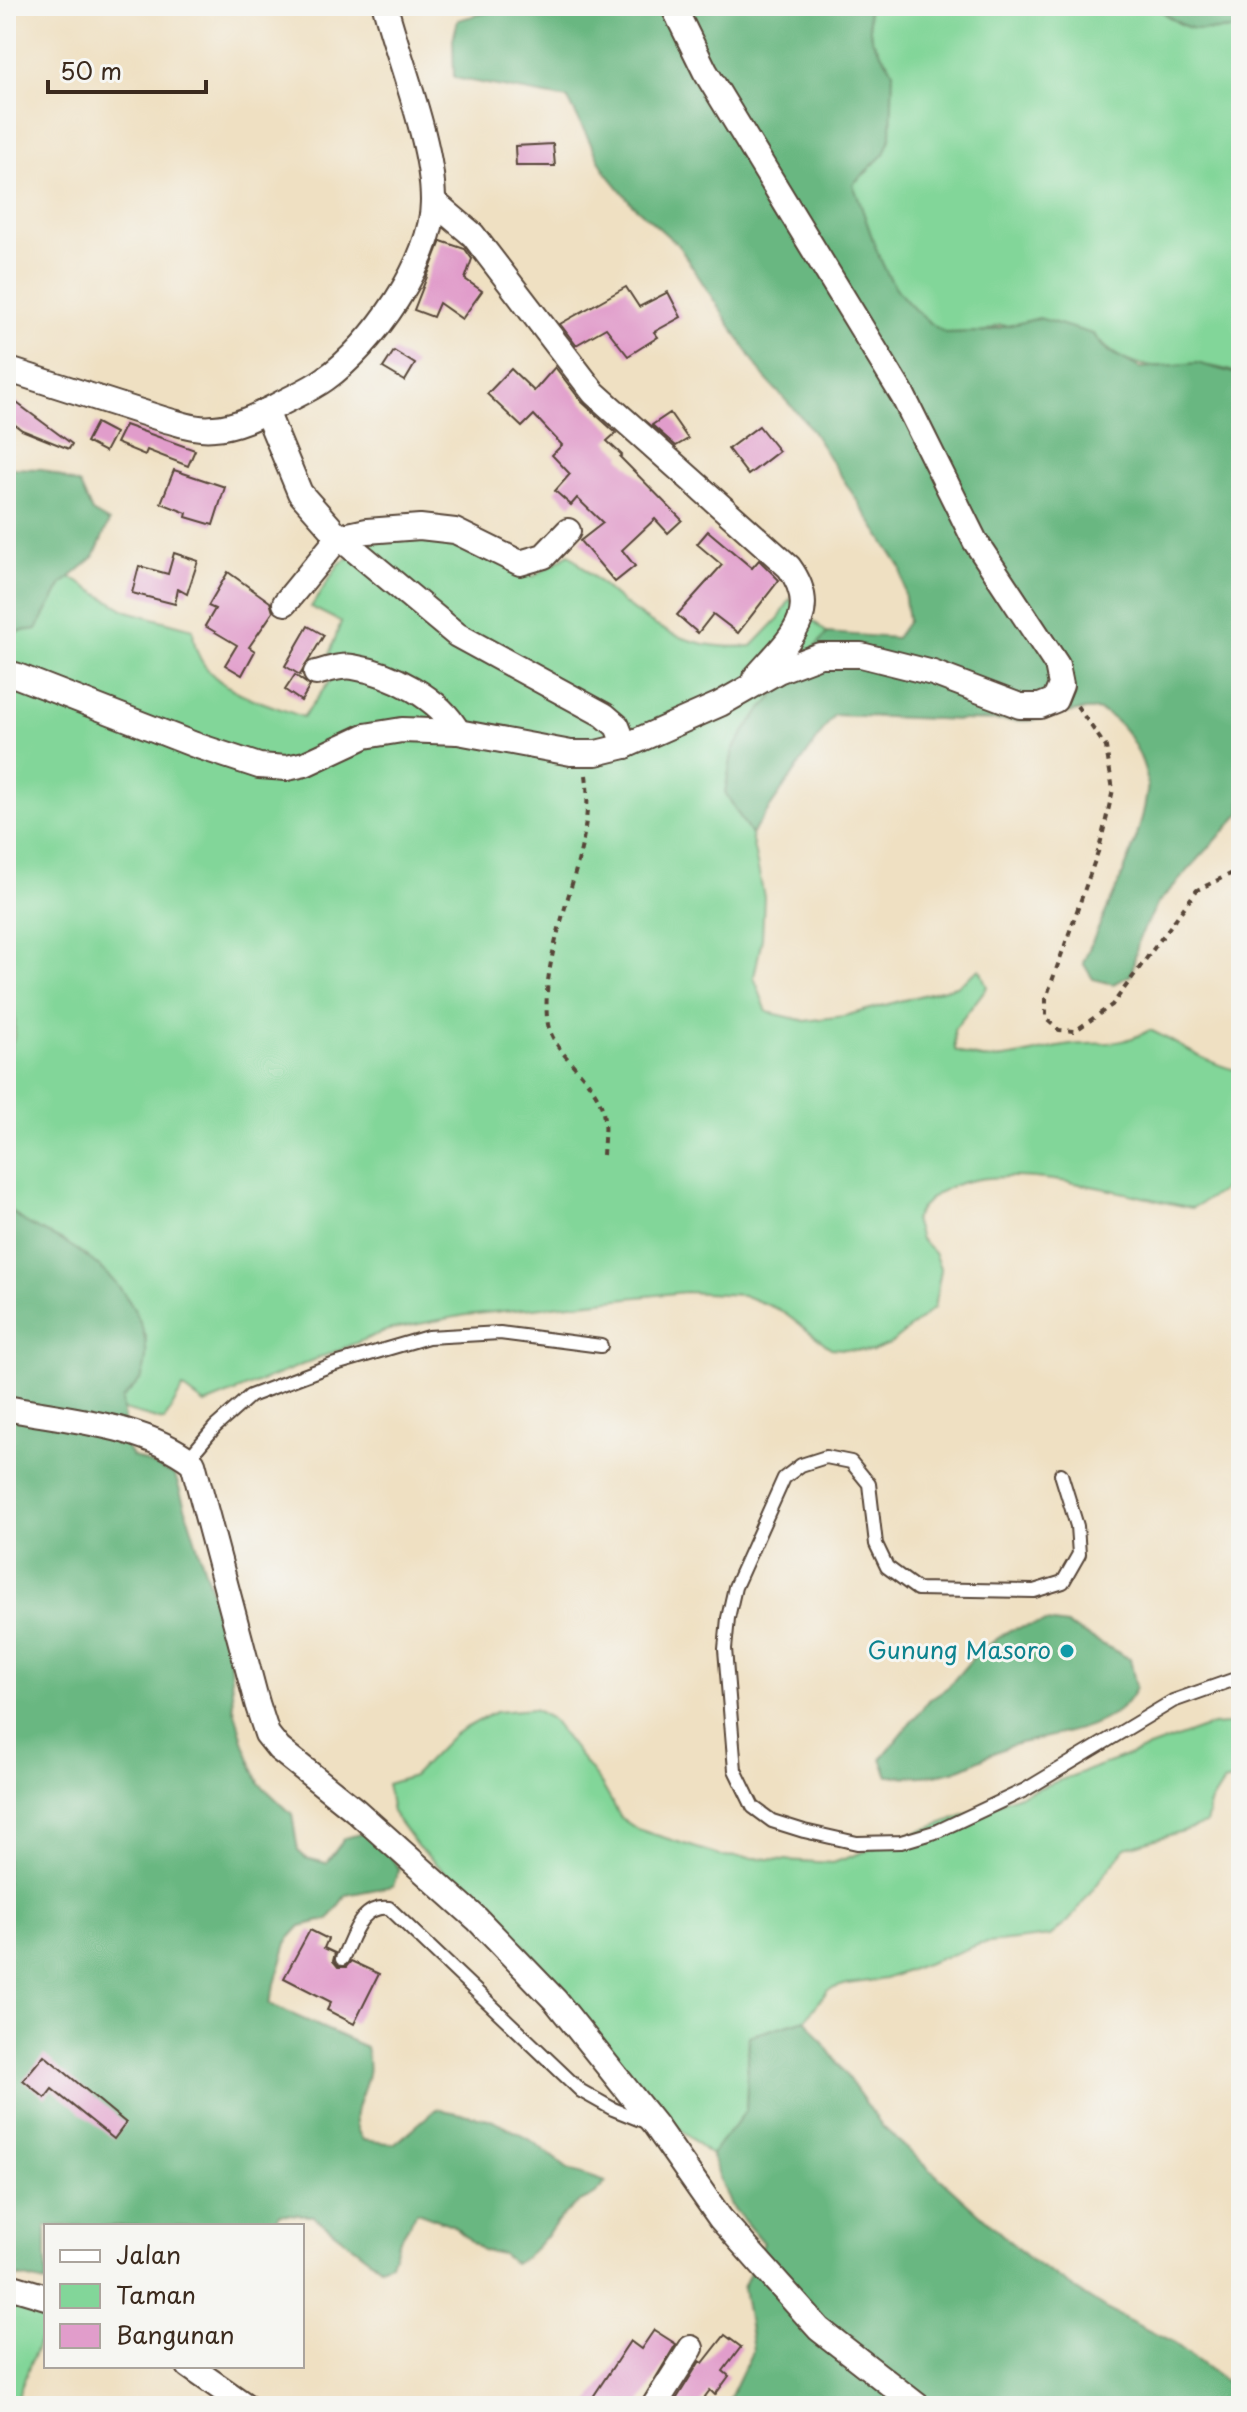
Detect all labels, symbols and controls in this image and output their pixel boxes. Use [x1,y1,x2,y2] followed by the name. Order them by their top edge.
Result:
[48,44,206,94] scale bar
[60,52,122,88] text: 50 m
[868,1631,1051,1667] place label: Gunung Masoro
[1058,1642,1076,1660] marker: Gunung Masoro
[44,2224,304,2368] legend
[116,2236,181,2272] text: Jalan
[116,2276,196,2312] text: Taman
[116,2316,235,2352] text: Bangunan

